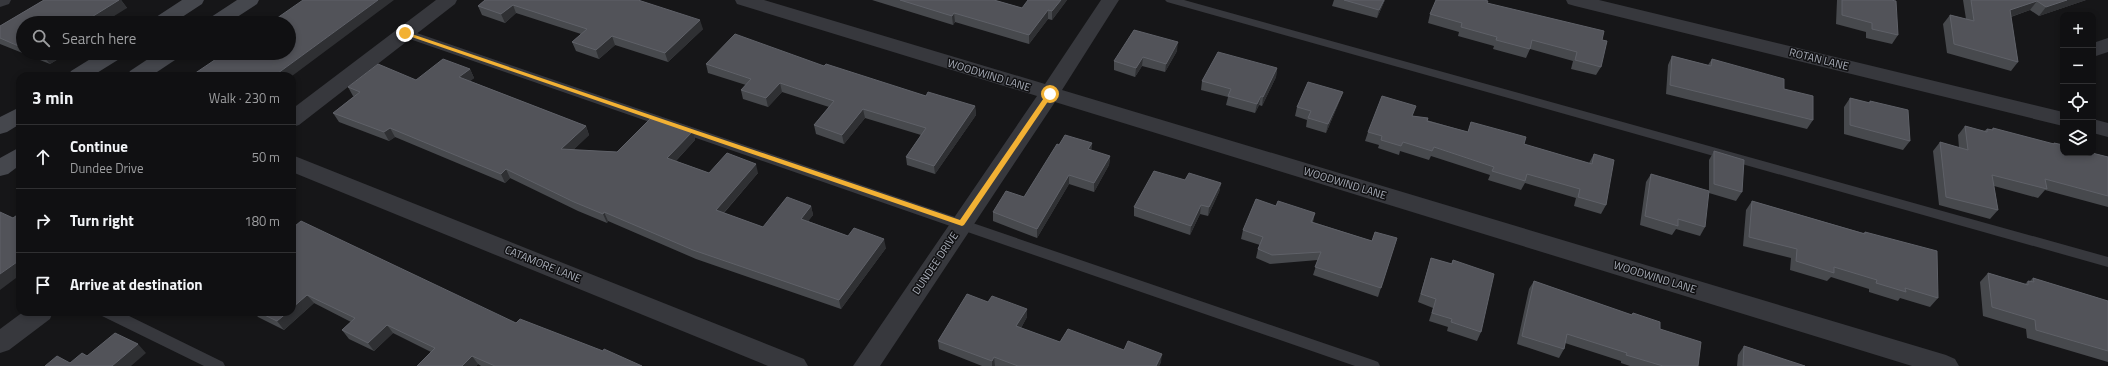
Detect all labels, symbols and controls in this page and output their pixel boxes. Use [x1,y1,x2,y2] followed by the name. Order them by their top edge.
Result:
[2060,12,2096,156] map controls
[2060,12,2096,48] button: +
[16,16,296,60] search box
[396,24,414,42] route end
[30,27,52,49] icon: search
[62,27,136,50] text: Search here
[1788,44,1850,74] street label: ROTAN LANE
[2060,48,2096,84] button: −
[946,55,1032,95] street label: WOODWIND LANE
[2060,84,2096,120] button: locate
[32,85,73,111] text: 3 min
[1041,85,1059,103] route start
[209,88,280,108] text: Walk · 230 m
[2060,120,2096,156] button: layers
[70,135,128,158] text: Continue
[32,146,54,168] icon: ahead
[252,147,280,167] text: 50 m
[70,158,144,178] text: Dundee Drive
[1302,163,1388,203] street label: WOODWIND LANE
[70,209,134,232] text: Turn right
[32,210,54,232] icon: right
[244,211,280,231] text: 180 m
[908,229,962,297] street label: DUNDEE DRIVE
[502,241,584,287] street label: CATAMORE LANE
[1612,257,1698,297] street label: WOODWIND LANE
[70,273,203,296] text: Arrive at destination
[32,274,54,296] icon: arrive

